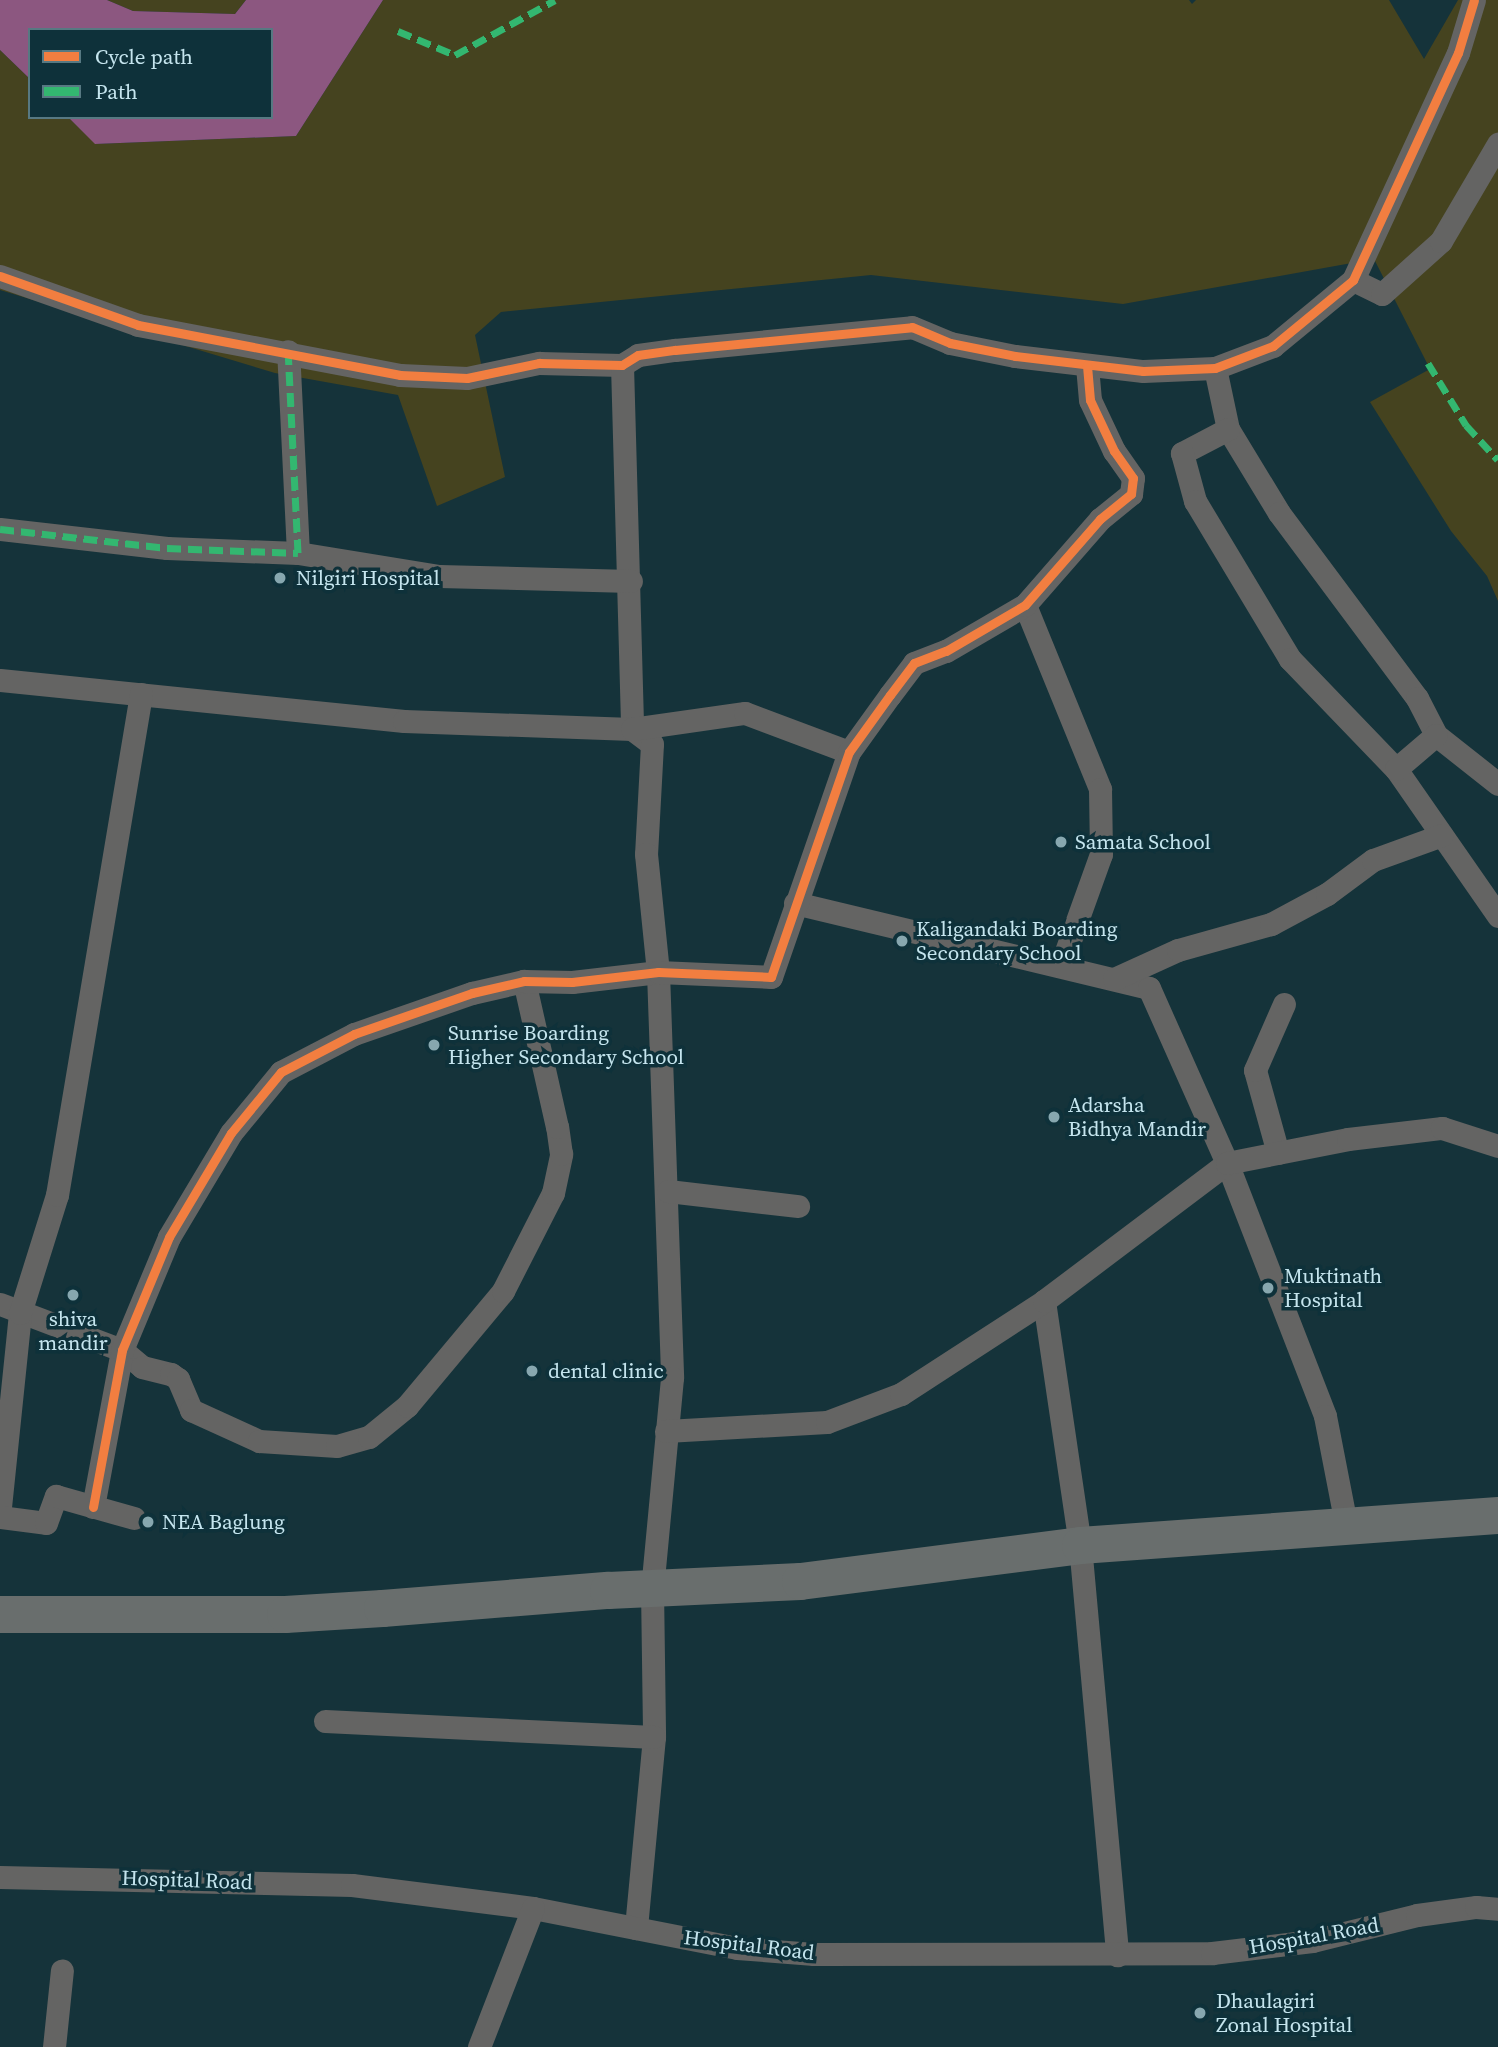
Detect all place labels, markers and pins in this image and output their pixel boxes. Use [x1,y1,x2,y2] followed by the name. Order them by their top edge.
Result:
[296,565,440,591] place label: Nilgiri Hospital
[270,568,290,588] marker: Nilgiri Hospital
[1075,829,1211,855] place label: Samata School
[1053,834,1069,850] marker: Samata School
[916,916,1118,966] place label: Kaligandaki Boarding Secondary School
[894,933,910,949] marker: Kaligandaki Boarding Secondary School
[448,1020,684,1070] place label: Sunrise Boarding Higher Secondary School
[426,1037,442,1053] marker: Sunrise Boarding Higher Secondary School
[1068,1092,1206,1142] place label: Adarsha Bidhya Mandir
[1046,1109,1062,1125] marker: Adarsha Bidhya Mandir
[1284,1263,1382,1313] place label: Muktinath Hospital
[1258,1278,1278,1298] marker: Muktinath Hospital
[65,1287,81,1303] marker: shiva mandir
[38,1306,108,1356] place label: shiva mandir
[548,1358,664,1384] place label: dental clinic
[522,1361,542,1381] marker: dental clinic
[162,1509,285,1535] place label: NEA Baglung
[140,1514,156,1530] marker: NEA Baglung
[1216,1988,1352,2038] place label: Dhaulagiri Zonal Hospital
[1190,2003,1210,2023] marker: Dhaulagiri Zonal Hospital

